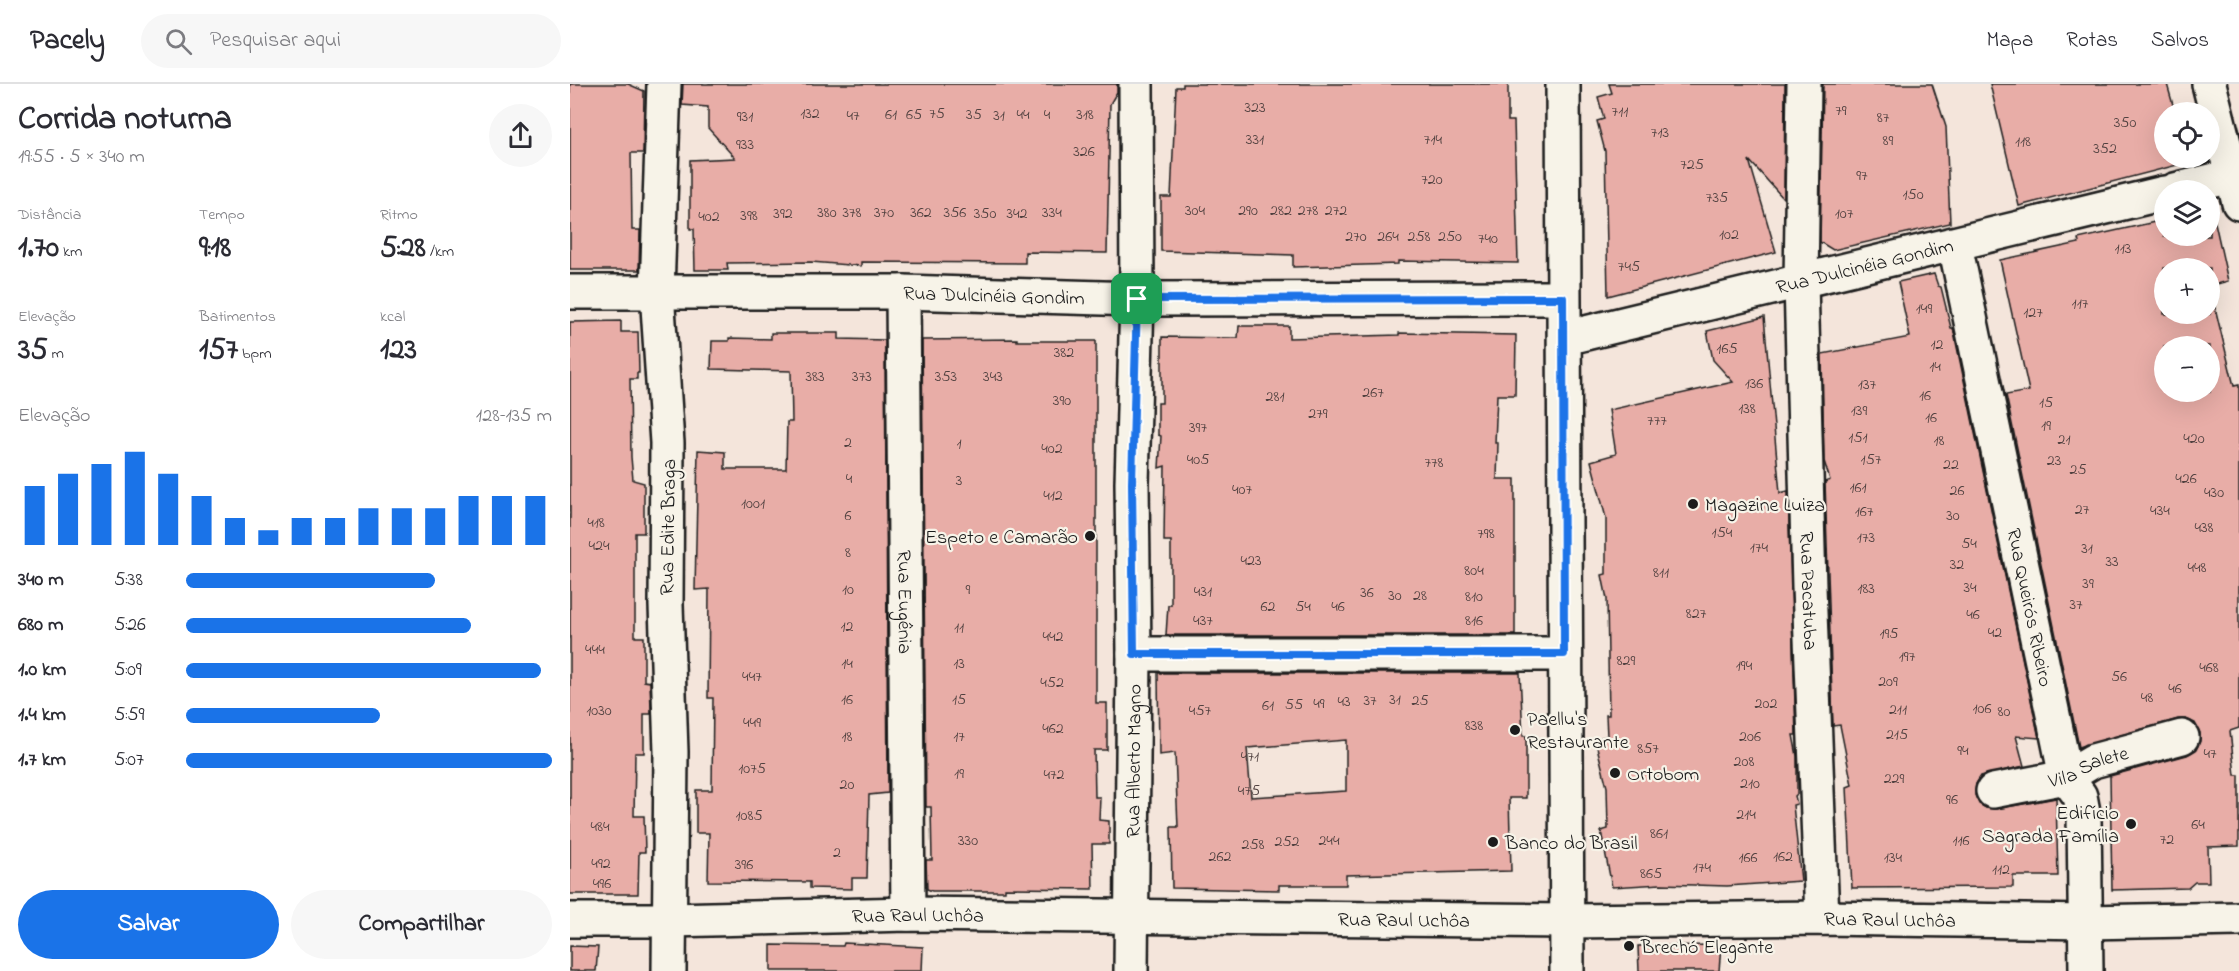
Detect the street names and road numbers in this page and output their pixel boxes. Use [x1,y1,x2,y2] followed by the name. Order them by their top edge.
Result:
[1773,232,1957,303] street label: Rua Dulcinéia Gondim
[903,280,1085,314] street label: Rua Dulcinéia Gondim
[654,459,686,595] street label: Rua Edite Braga
[1997,526,2059,690] street label: Rua Queirós Ribeiro
[1791,531,1823,651] street label: Rua Pacatuba
[888,550,918,654] street label: Rua Eugênia
[1120,684,1152,838] street label: Rua Alberto Magno
[2045,740,2132,797] street label: Vila Salete
[852,902,984,932] street label: Rua Raul Uchôa
[1824,906,1956,937] street label: Rua Raul Uchôa
[1338,907,1470,937] street label: Rua Raul Uchôa

